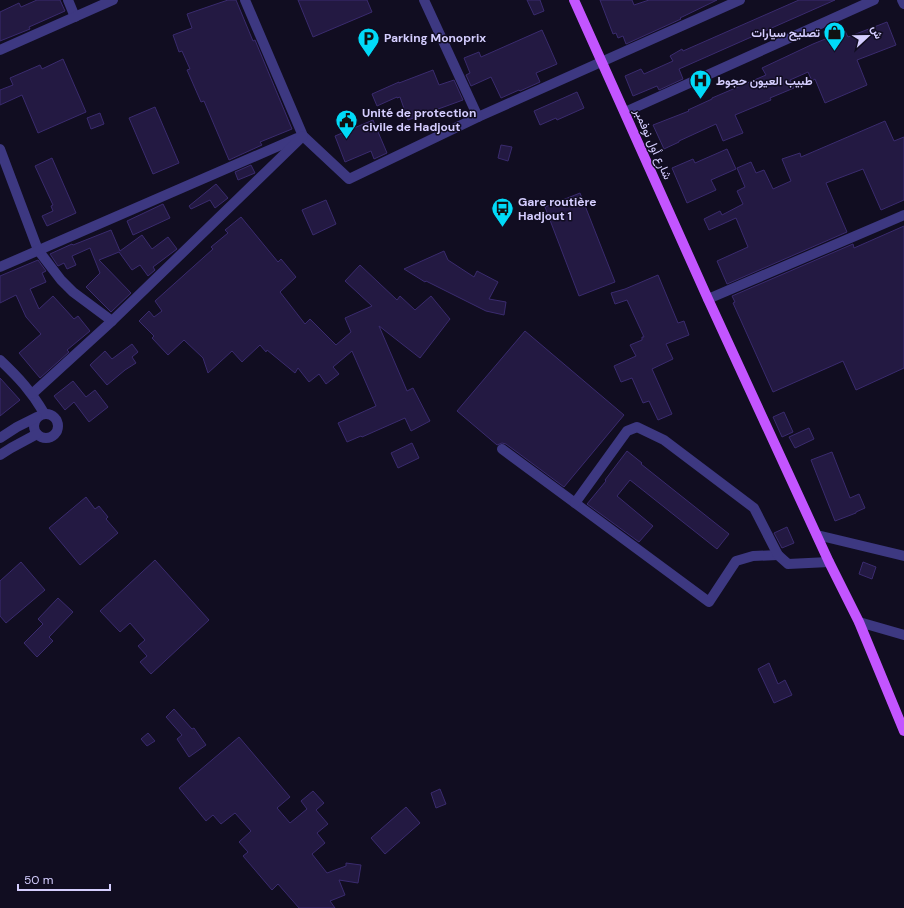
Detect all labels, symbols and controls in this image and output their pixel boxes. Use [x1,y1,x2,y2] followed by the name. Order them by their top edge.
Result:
[848,16,888,56] north arrow
[822,20,848,53] shop icon: تصليح سيارات
[868,24,886,41] text: ش
[356,25,382,58] parking icon: Parking Monoprix
[751,25,820,41] place label: تصليح سيارات
[384,30,486,46] place label: Parking Monoprix
[688,68,714,101] hospital icon: طبيب العيون حجوط
[716,73,813,89] place label: طبيب العيون حجوط
[362,105,476,135] place label: Unité de protection civile de Hadjout
[629,105,676,182] street label: شارع أول نوفمبر
[334,107,360,140] public building icon: Unité de protection civile de Hadjout
[518,194,597,224] place label: Gare routière Hadjout 1
[490,196,516,229] bus stop icon: Gare routière Hadjout 1
[18,866,110,892] scale bar
[24,872,53,888] text: 50 m

